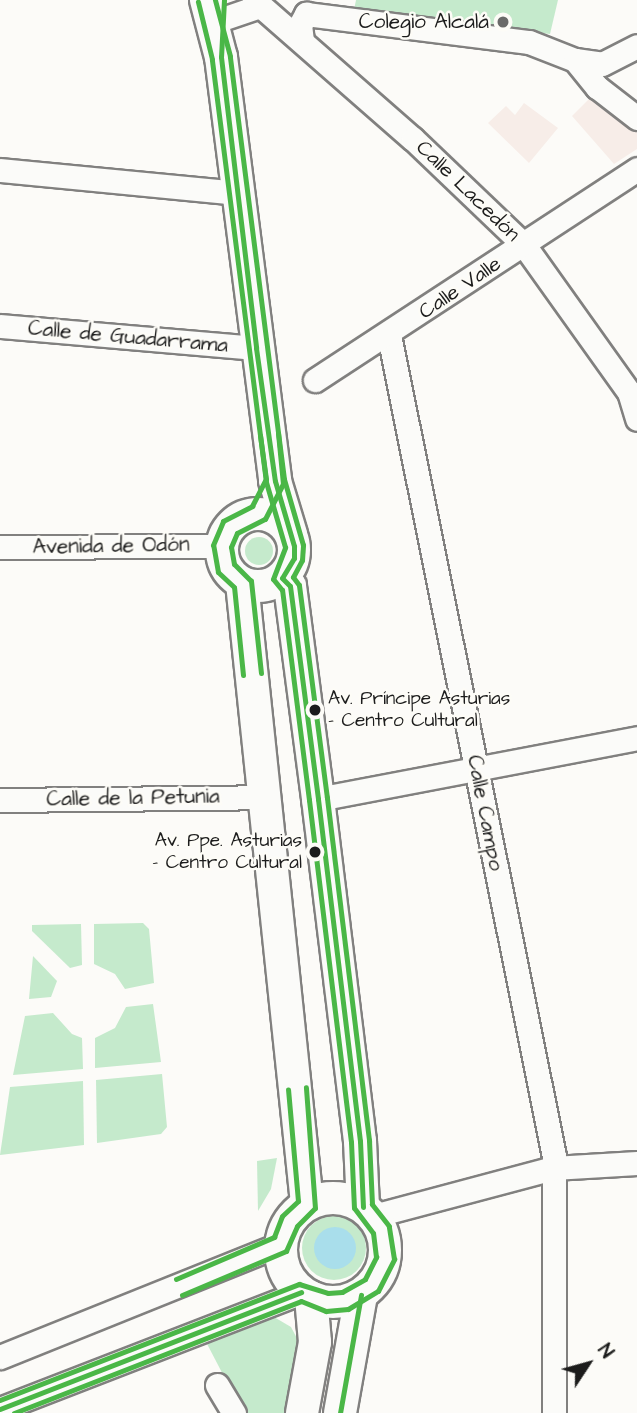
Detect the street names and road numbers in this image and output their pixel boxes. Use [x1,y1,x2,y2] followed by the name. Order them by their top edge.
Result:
[411,135,525,247] street label: Calle Lacedón
[414,251,506,325] street label: Calle Valle
[27,316,229,358] street label: Calle de Guadarrama
[32,532,190,560] street label: Avenida de Odón
[461,753,509,873] street label: Calle Campo
[46,784,220,812] street label: Calle de la Petunia

